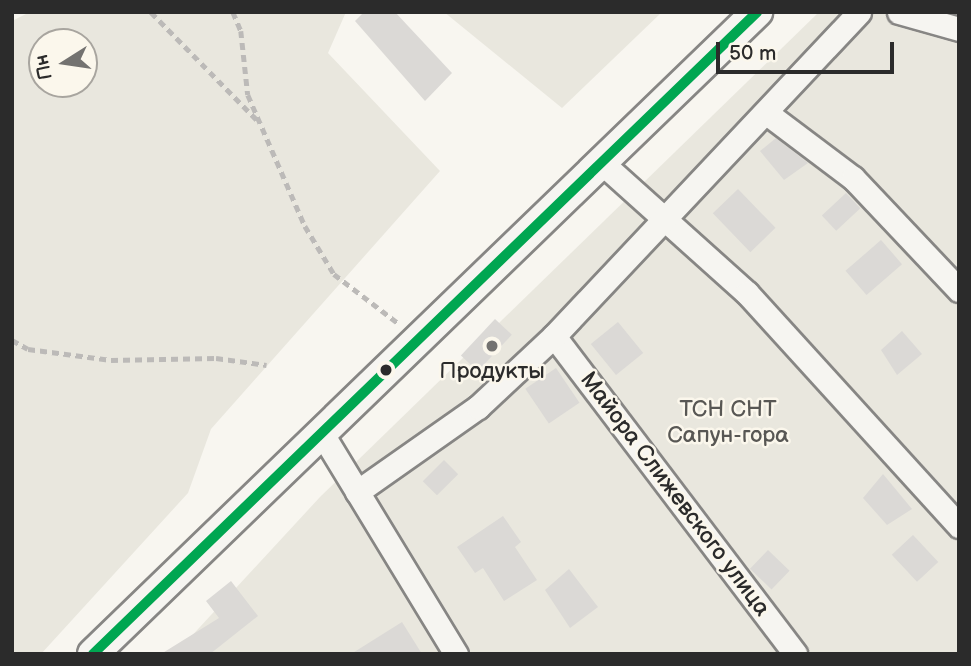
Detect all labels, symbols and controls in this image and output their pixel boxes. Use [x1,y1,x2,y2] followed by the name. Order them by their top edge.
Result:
[28,28,98,98] north arrow
[719,28,898,72] scale bar
[729,41,776,66] text: 50 m
[30,52,58,82] text: Пн
[484,338,500,354] marker: Продукты
[439,357,545,385] place label: Продукты
[379,363,393,377] unlabelled marker
[574,367,776,621] street label: Майора Слижевского улица
[667,395,789,449] park label: ТСН СНТ Сапун-гора

